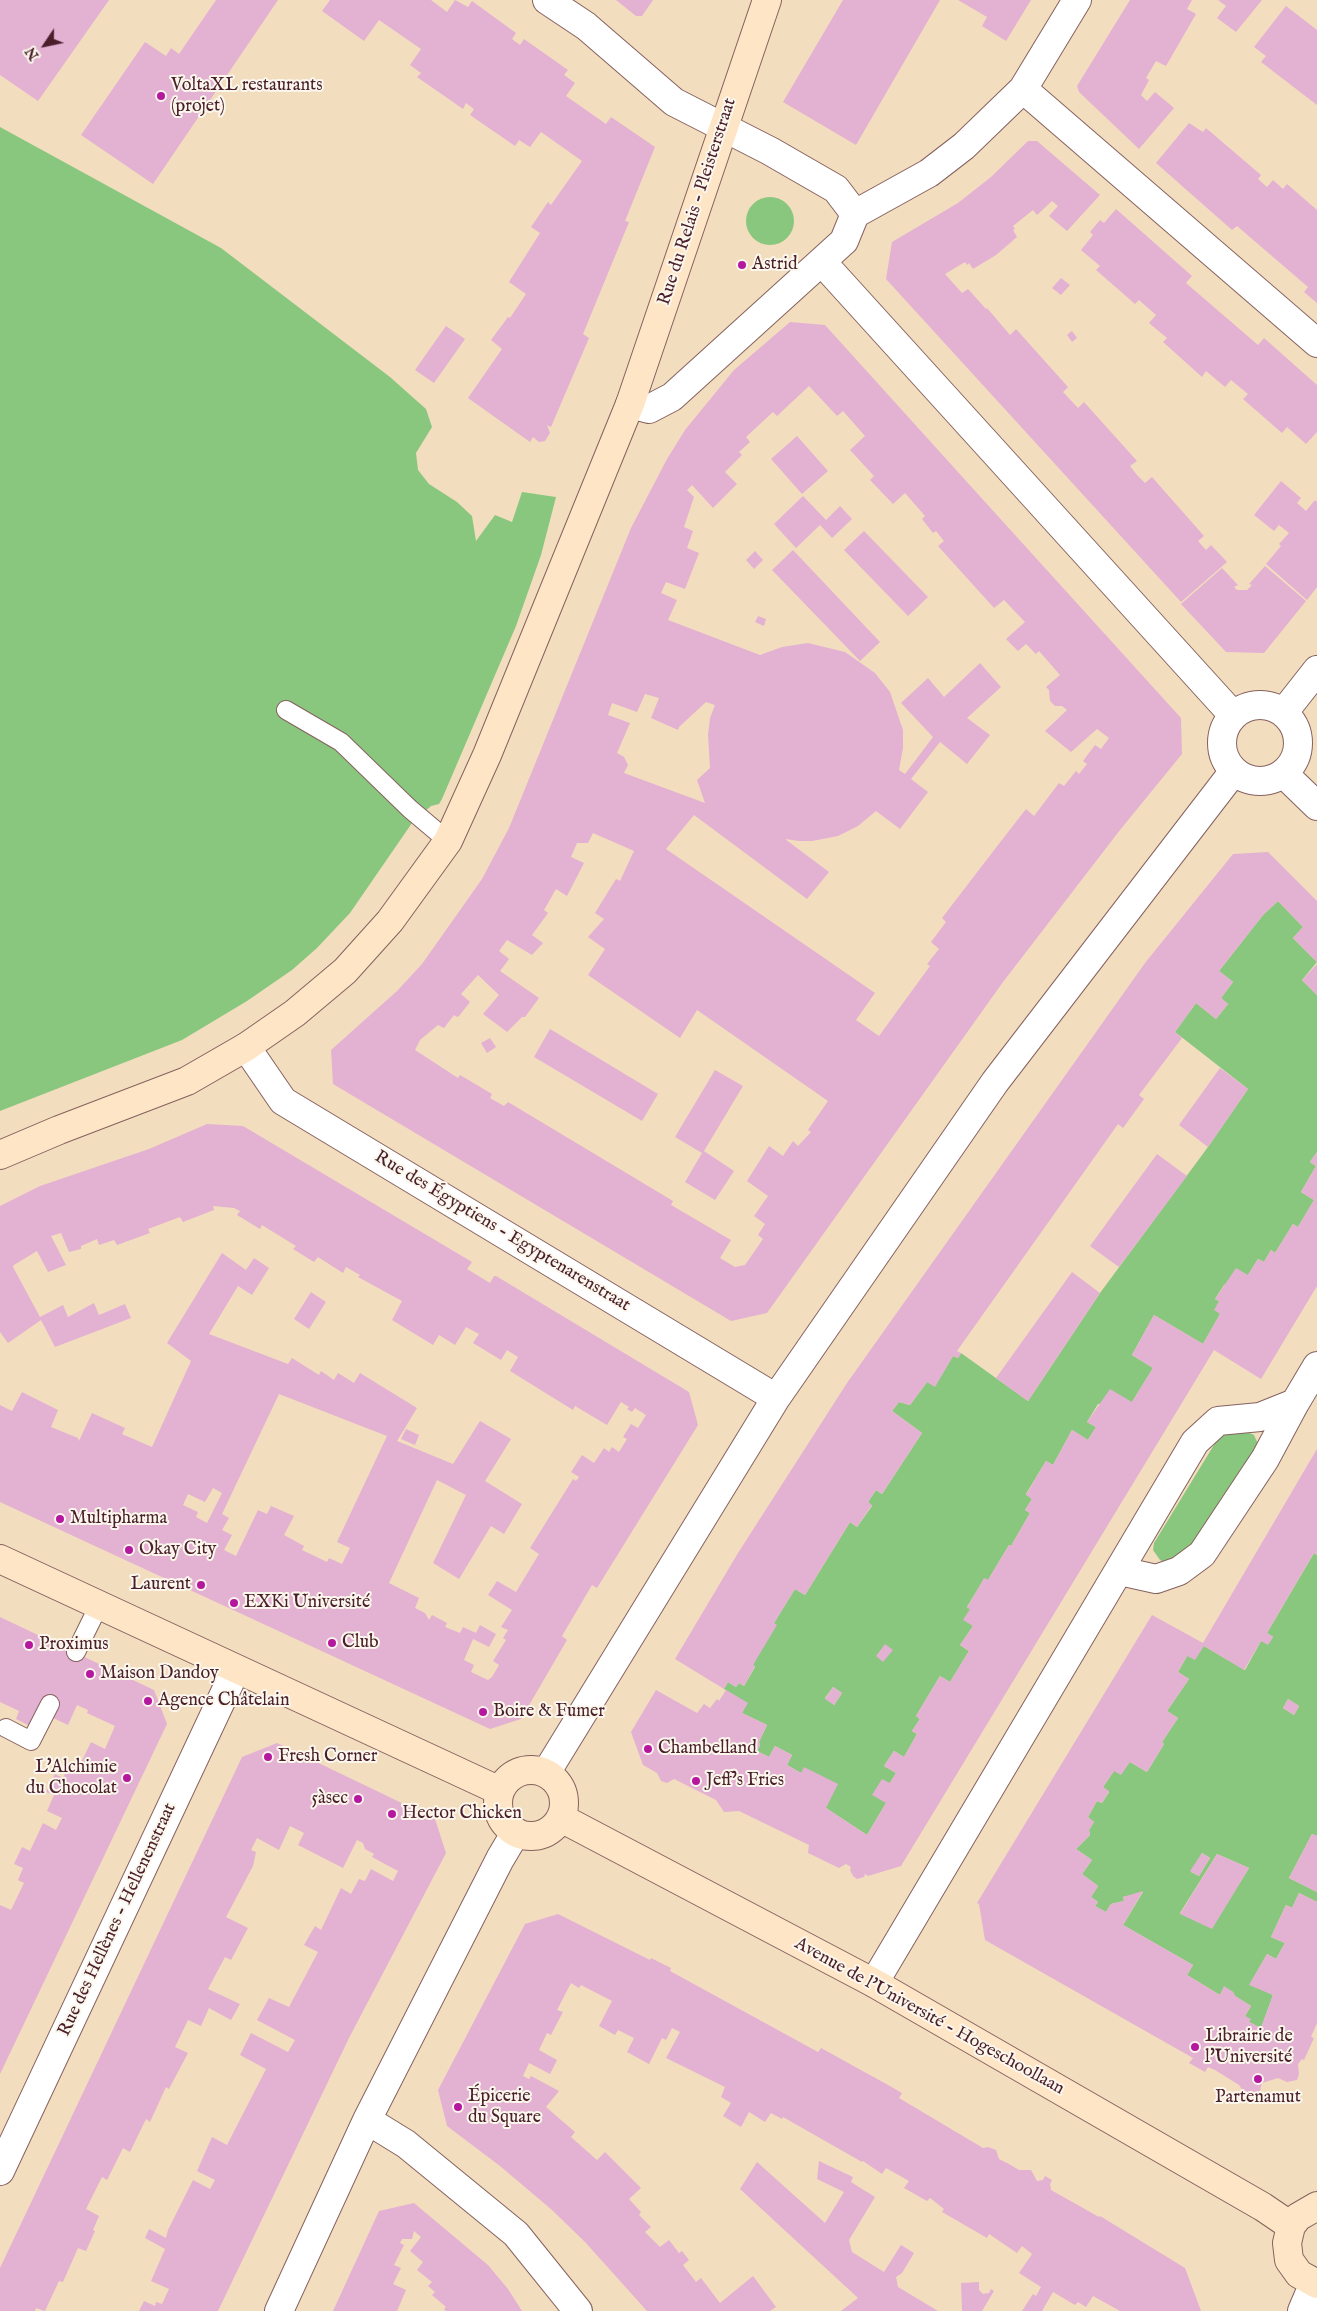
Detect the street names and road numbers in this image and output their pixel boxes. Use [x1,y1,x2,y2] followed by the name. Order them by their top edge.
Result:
[654,96,742,308] street label: Rue du Relais - Pleisterstraat
[370,1147,634,1317] street label: Rue des Égyptiens - Egyptenarenstraat
[54,1800,182,2040] street label: Rue des Hellènes - Hellenenstraat
[790,1934,1068,2100] street label: Avenue de l'Université - Hogeschoollaan

